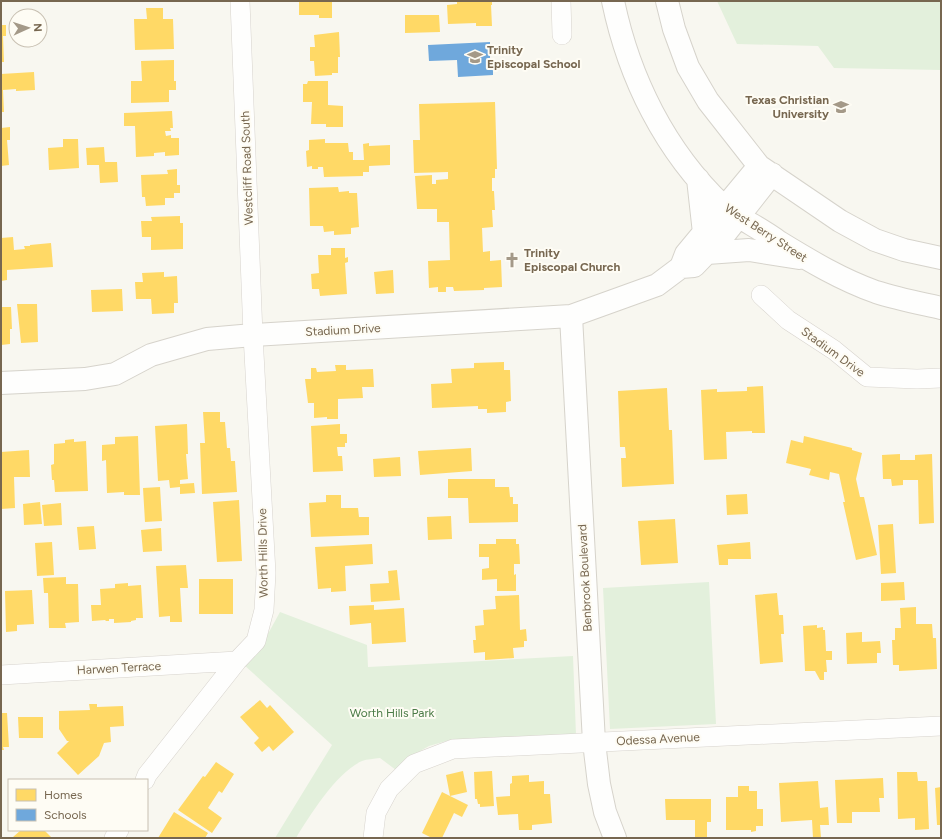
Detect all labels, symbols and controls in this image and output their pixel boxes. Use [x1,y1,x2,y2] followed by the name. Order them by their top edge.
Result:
[8,8,48,48] north arrow
[31,23,44,32] text: N
[487,43,581,71] place label: Trinity Episcopal School
[466,48,484,66] school or university icon: Trinity Episcopal School
[745,93,829,121] place label: Texas Christian University
[832,98,850,116] school or university icon: Texas Christian University
[238,110,256,225] street label: Westcliff Road South
[722,201,810,265] street label: West Berry Street
[524,246,620,274] place label: Trinity Episcopal Church
[503,251,521,269] church icon: Trinity Episcopal Church
[305,321,381,339] street label: Stadium Drive
[798,324,868,380] street label: Stadium Drive
[255,508,271,598] street label: Worth Hills Drive
[575,524,595,632] street label: Benbrook Boulevard
[76,659,162,677] street label: Harwen Terrace
[350,706,435,720] park label: Worth Hills Park
[616,730,701,748] street label: Odessa Avenue
[8,779,148,831] legend
[44,788,83,802] text: Homes
[44,808,87,822] text: Schools

